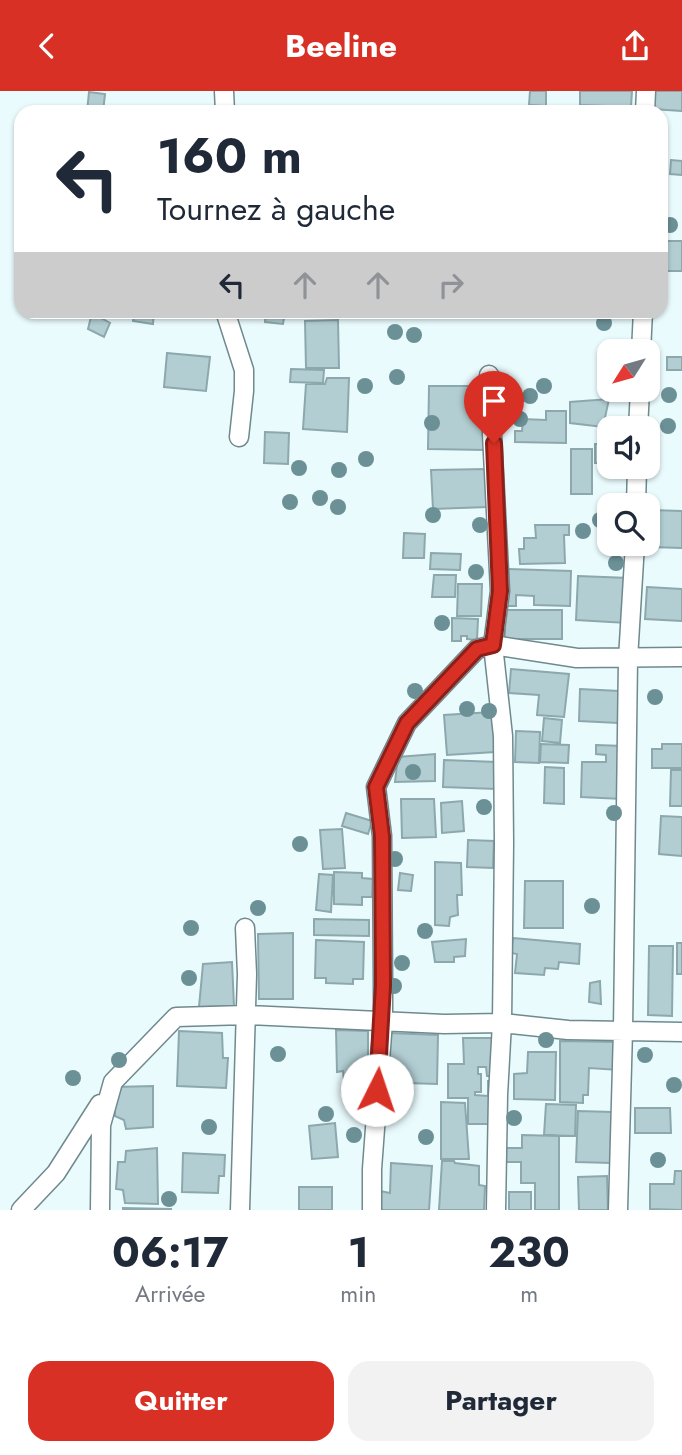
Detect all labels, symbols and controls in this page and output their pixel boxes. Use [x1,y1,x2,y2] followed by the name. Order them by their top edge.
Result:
[285,23,397,69] text: Beeline
[28,27,66,65] icon: back
[616,27,654,65] icon: share
[157,121,302,191] text: 160 m
[42,133,133,224] icon: left
[157,186,395,232] text: Tournez à gauche
[213,266,251,304] icon: left
[286,266,324,304] icon: ahead
[359,266,397,304] icon: ahead
[432,266,470,304] icon: right
[597,339,660,403] north arrow
[597,339,660,556] map controls
[464,371,524,443] pin
[475,382,513,420] icon: arrive
[597,416,660,479] button: sound
[597,493,660,556] button: search
[340,1053,414,1127] position arrow
[112,1222,228,1283] text: 06:17
[348,1222,369,1283] text: 1
[488,1222,570,1283] text: 230
[135,1277,205,1311] text: Arrivée
[340,1277,376,1311] text: min
[520,1277,538,1311] text: m
[28,1361,334,1441] button: Quitter
[348,1361,654,1441] button: Partager

